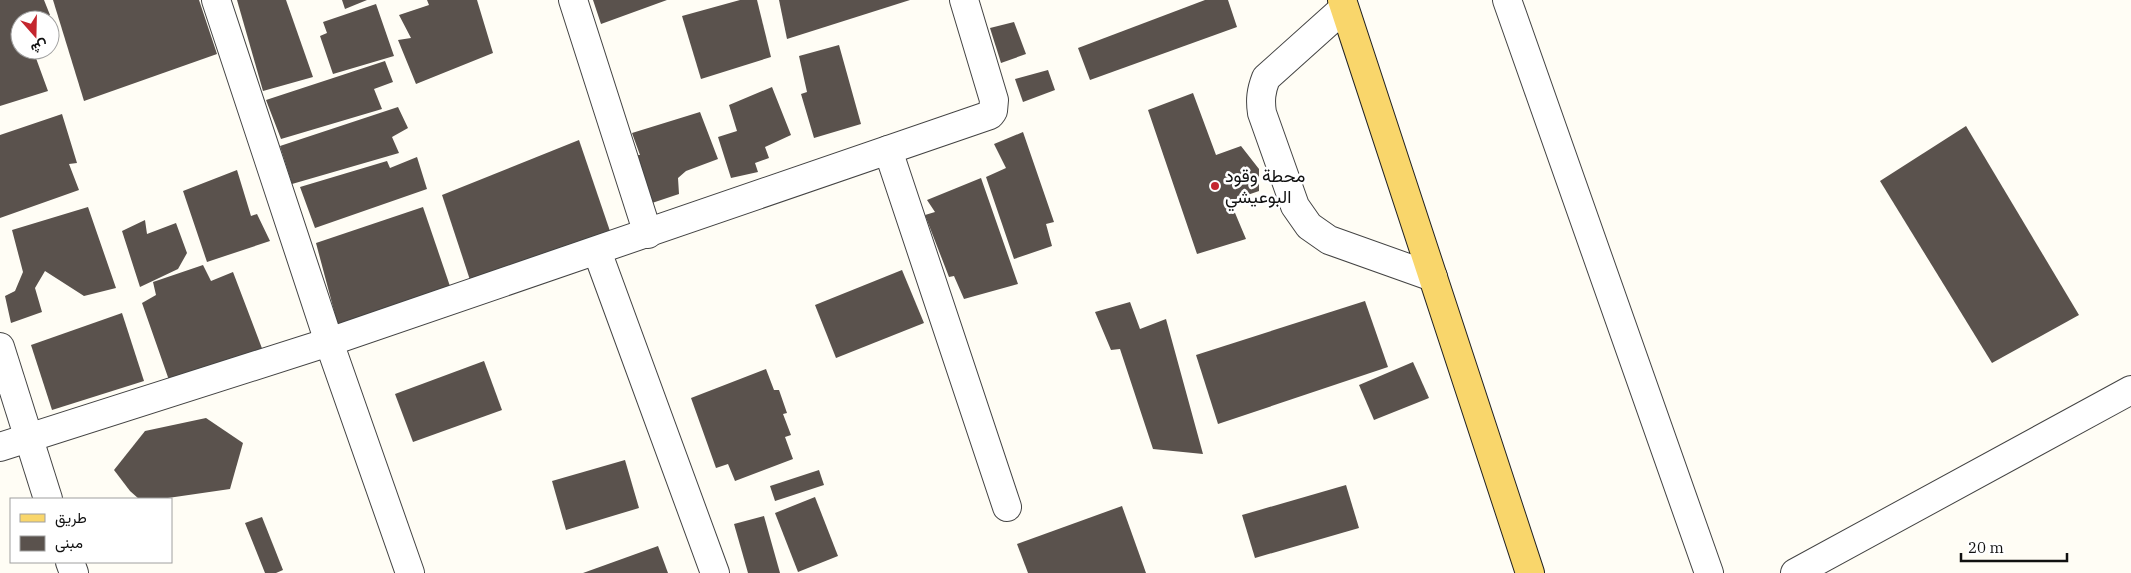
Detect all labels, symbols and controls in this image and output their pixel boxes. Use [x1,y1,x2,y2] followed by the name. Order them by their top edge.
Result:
[10,10,60,60] north arrow
[28,36,50,59] text: ش
[1225,164,1305,212] place label: محطة وقود البوعيشي
[1209,180,1221,192] marker: محطة وقود البوعيشي
[10,498,172,563] legend
[55,508,87,528] text: طريق
[1961,530,2067,562] scale bar
[55,533,83,553] text: مبنى
[1968,538,2004,557] text: 20 m

